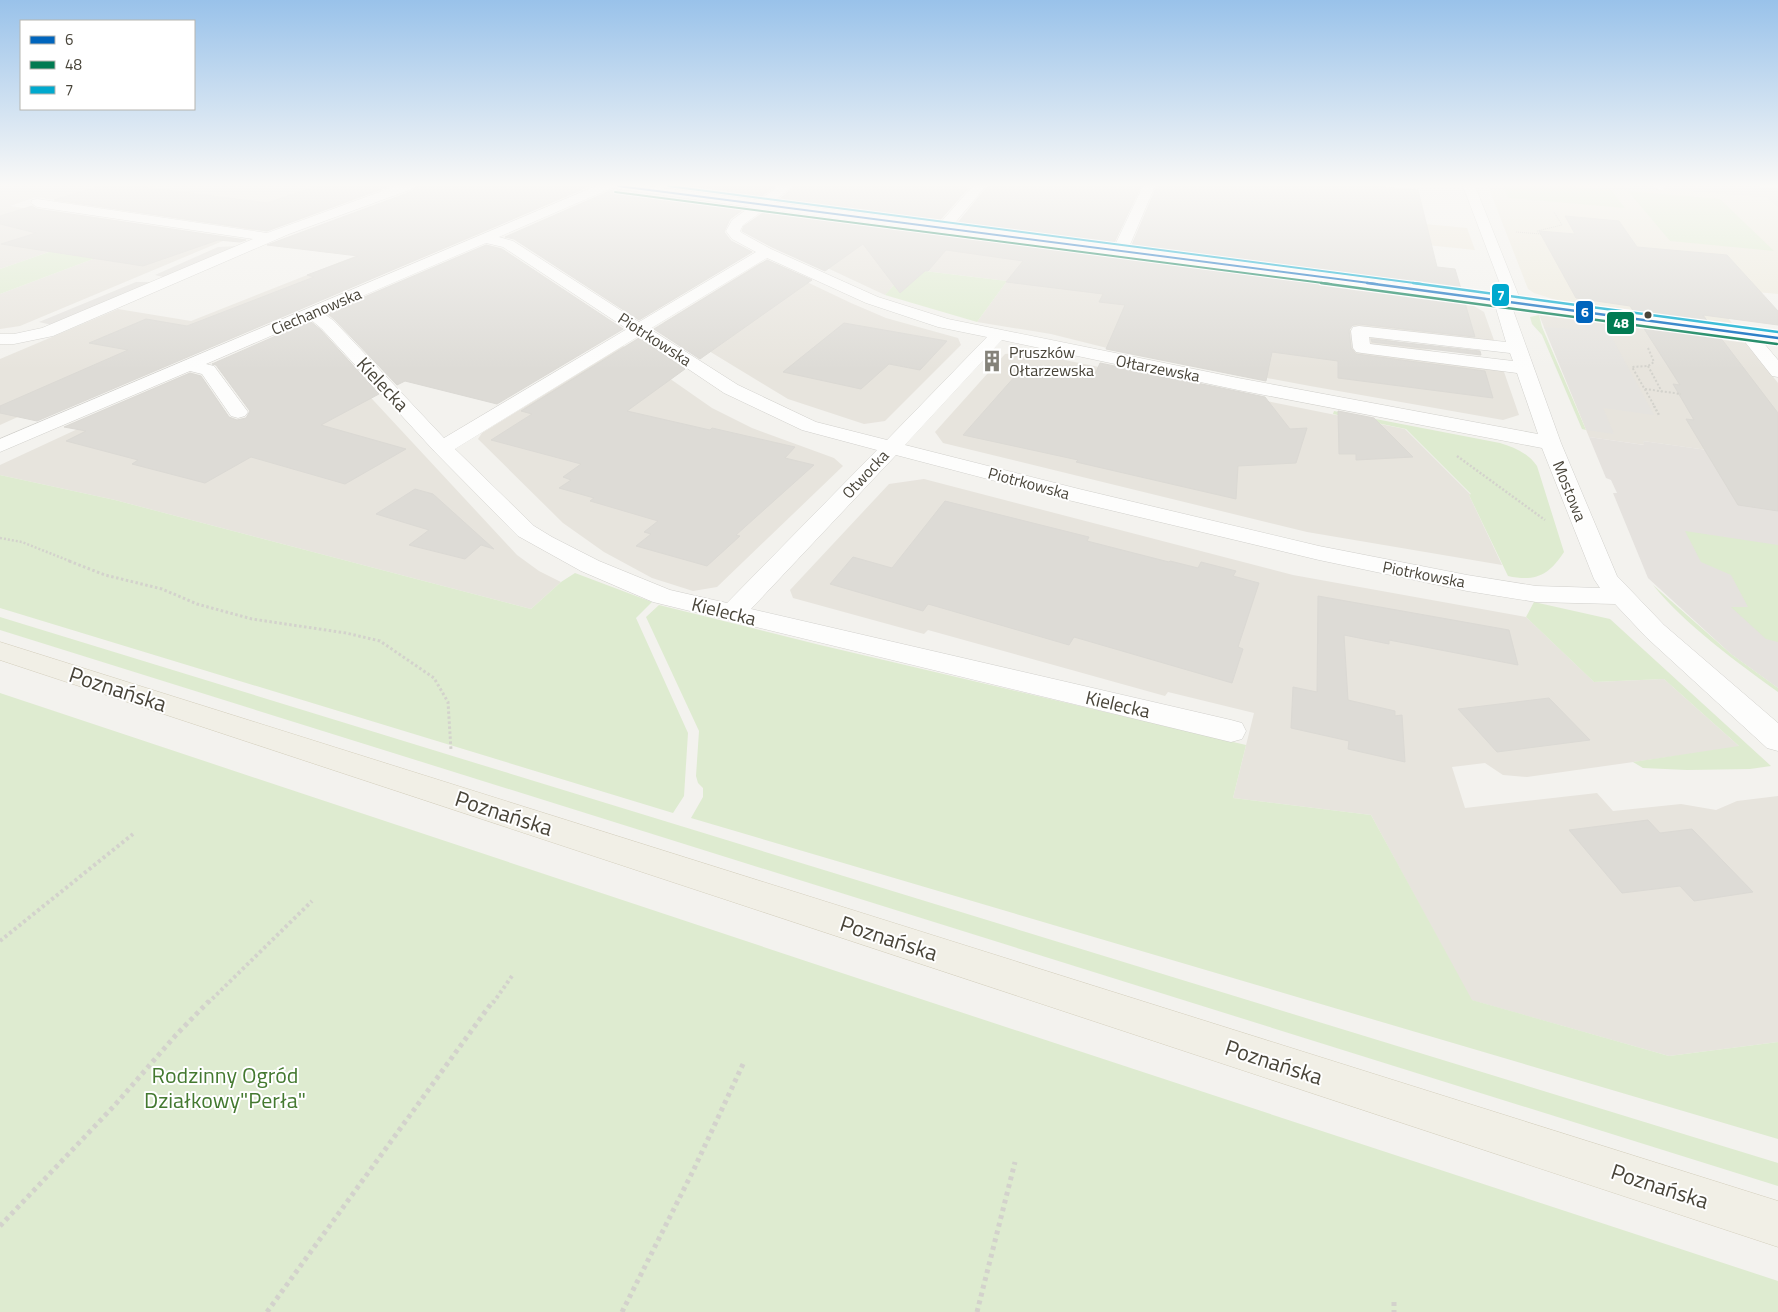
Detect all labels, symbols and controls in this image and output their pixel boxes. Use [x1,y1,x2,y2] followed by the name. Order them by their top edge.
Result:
[20,20,195,110] legend
[65,28,73,51] text: 6
[65,53,82,76] text: 48
[65,78,73,101] text: 7
[267,281,365,341] street label: Ciechanowska
[1491,283,1510,307] line badge: 7
[1497,284,1505,305] text: 7
[1575,300,1594,324] line badge: 6
[1581,301,1589,322] text: 6
[613,306,697,372] street label: Piotrkowska
[1643,310,1653,320] unlabelled marker
[1606,311,1635,335] line badge: 48
[1613,312,1629,333] text: 48
[1009,340,1094,382] place label: Pruszków Ołtarzewska
[979,348,1005,374] building icon: Pruszków Ołtarzewska
[1114,348,1202,388] street label: Ołtarzewska
[350,350,417,418] street label: Kielecka
[836,444,894,504] street label: Otwocka
[1547,457,1593,525] street label: Mostowa
[986,461,1072,505] street label: Piotrkowska
[1381,554,1467,594] street label: Piotrkowska
[689,589,760,633] street label: Kielecka
[65,657,171,721] street label: Poznańska
[1083,682,1154,725] street label: Kielecka
[451,781,557,845] street label: Poznańska
[836,906,942,970] street label: Poznańska
[1221,1030,1327,1094] street label: Poznańska
[144,1058,306,1117] park label: Rodzinny Ogród Działkowy"Perła"
[1607,1154,1713,1218] street label: Poznańska

